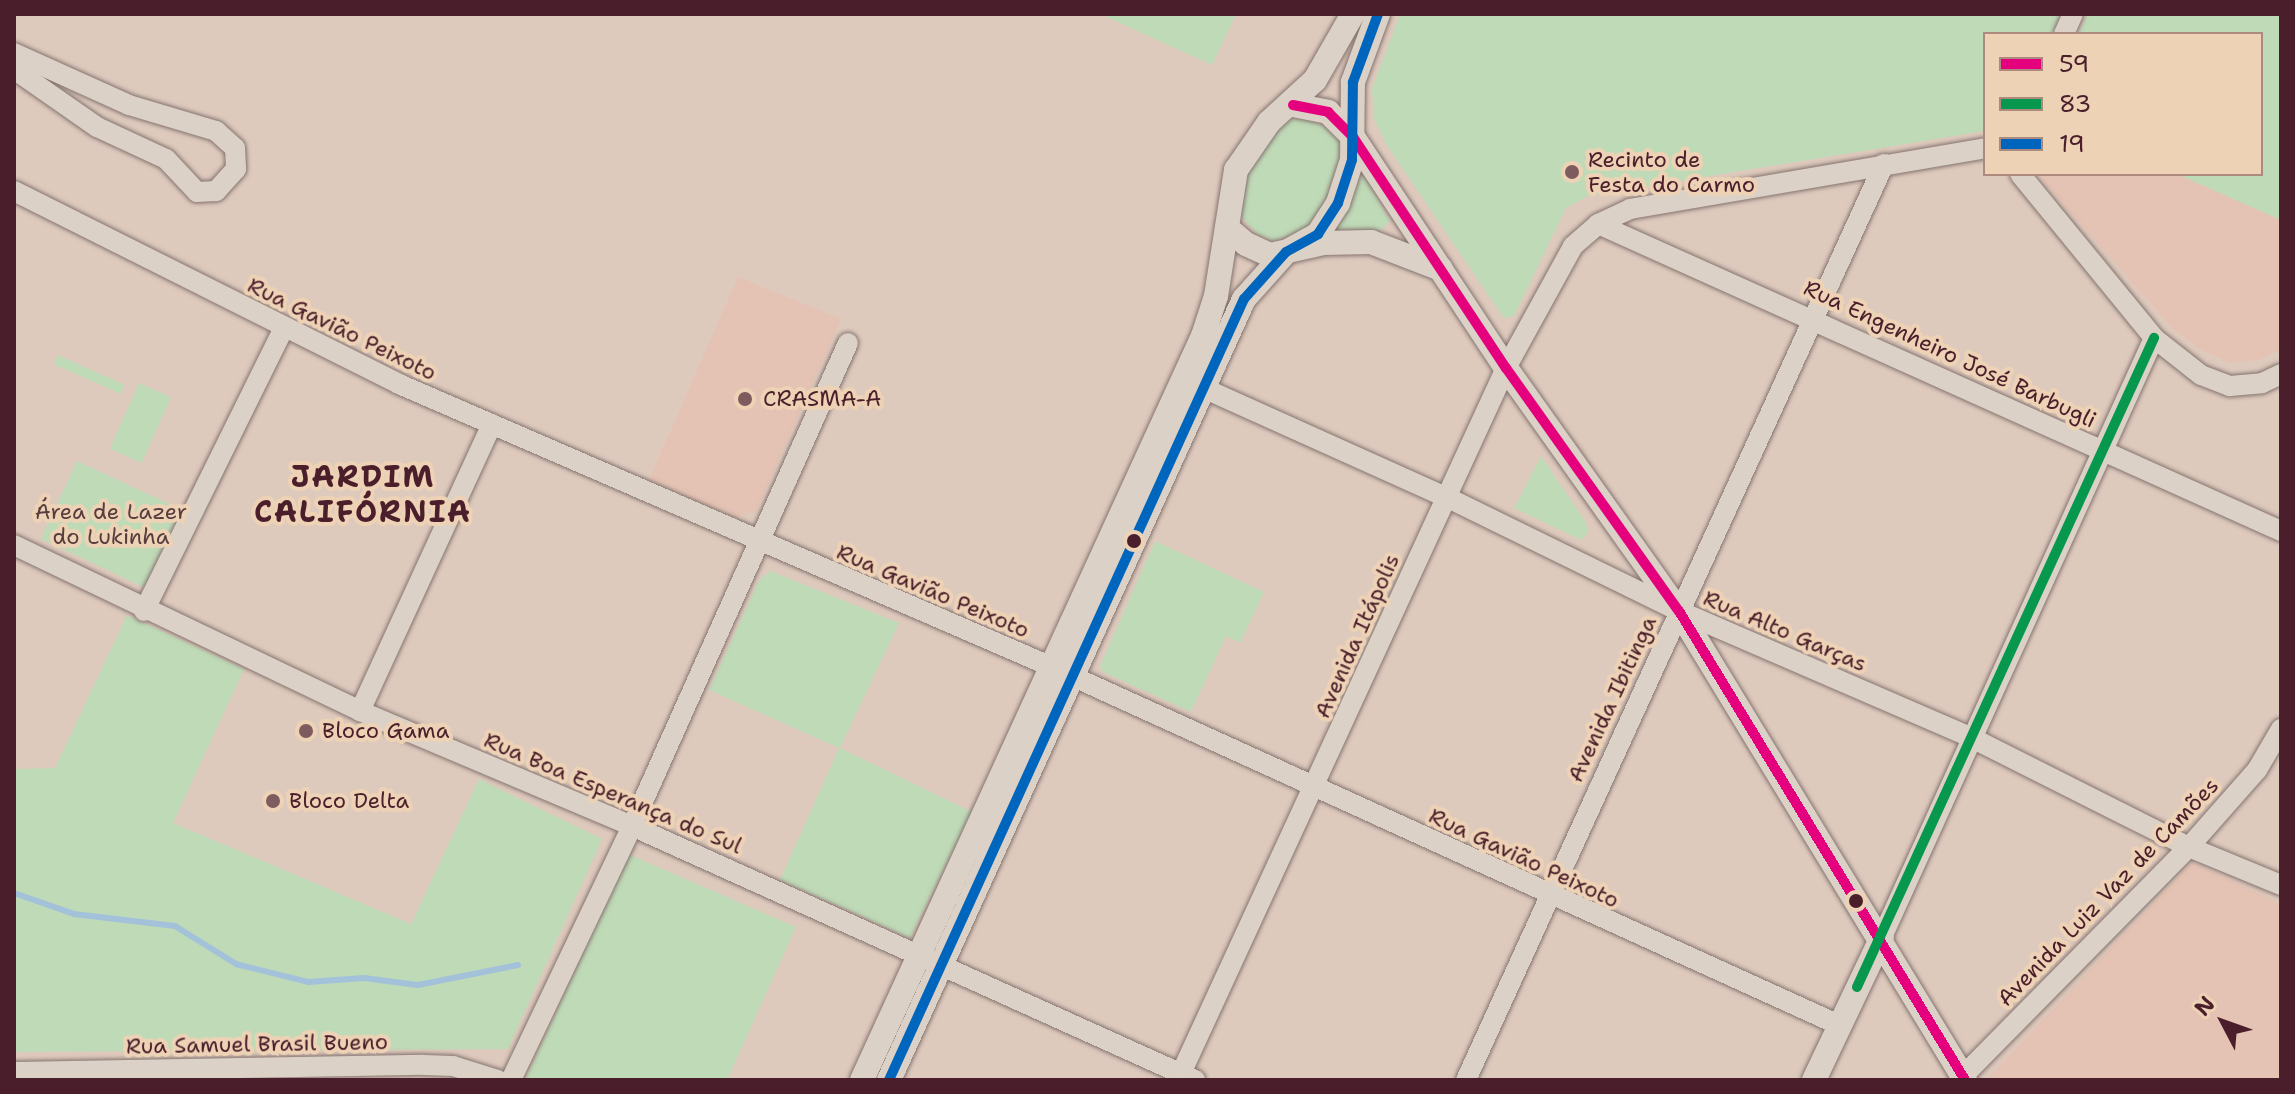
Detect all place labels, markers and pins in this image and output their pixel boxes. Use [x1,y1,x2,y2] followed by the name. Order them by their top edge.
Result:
[1588,146,1755,198] place label: Recinto de Festa do Carmo
[1563,163,1581,181] marker: Recinto de Festa do Carmo
[763,386,881,412] place label: CRASMA-A
[734,388,756,410] marker: CRASMA-A
[1126,533,1142,549] unlabelled marker
[322,718,449,744] place label: Bloco Gama
[297,722,315,740] marker: Bloco Gama
[289,788,409,814] place label: Bloco Delta
[264,792,282,810] marker: Bloco Delta
[1848,893,1864,909] unlabelled marker

